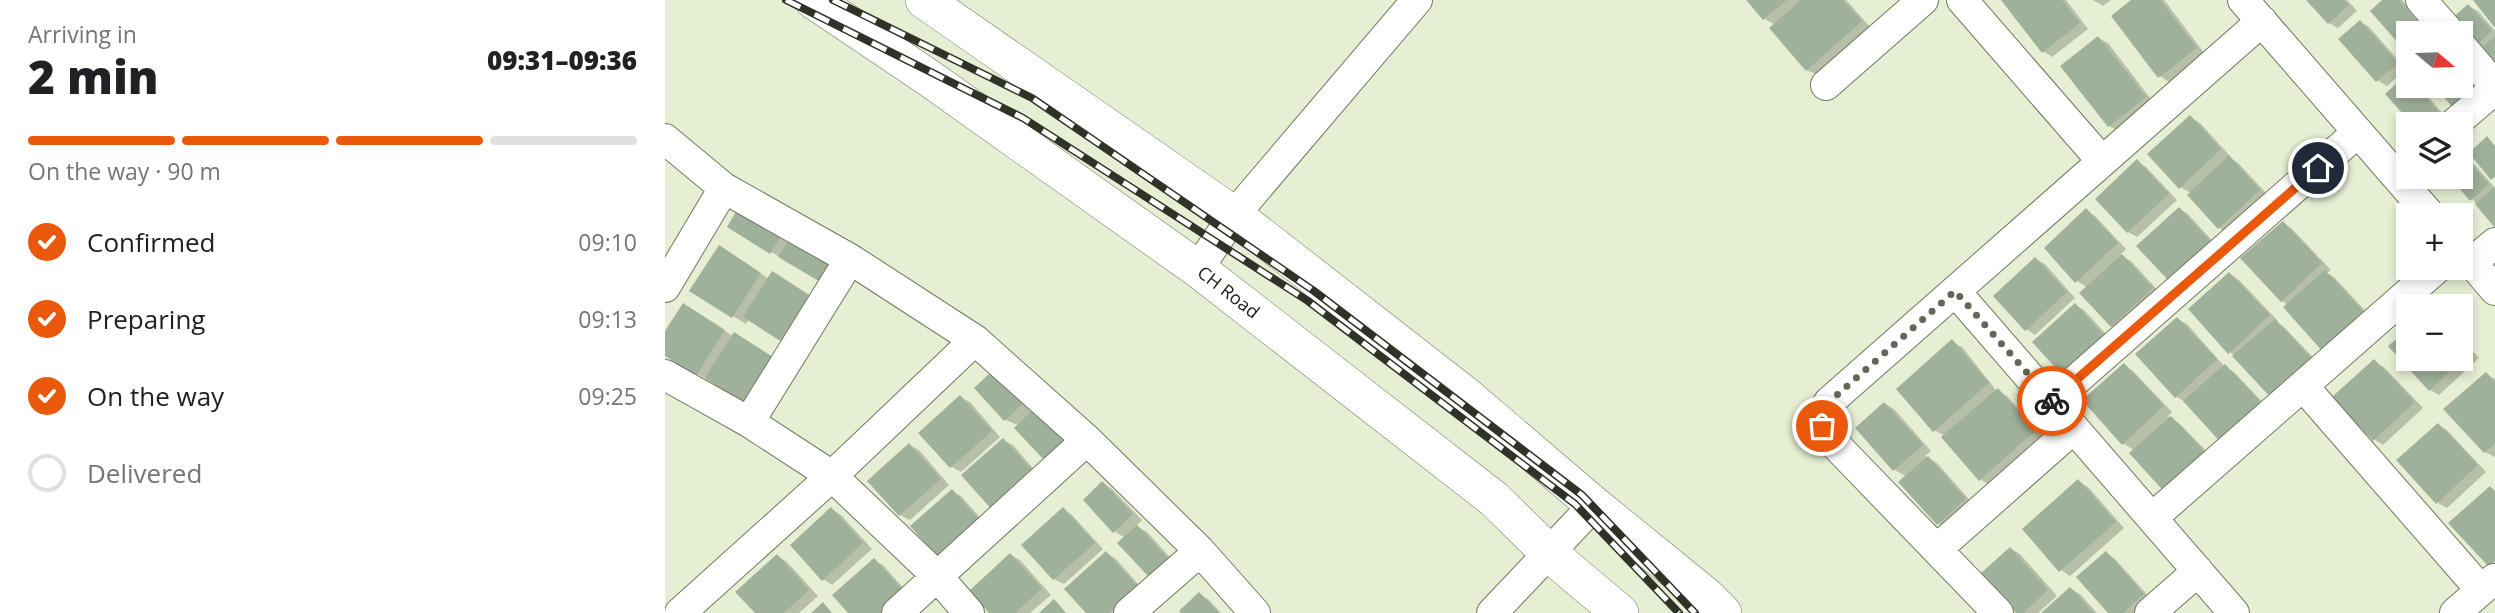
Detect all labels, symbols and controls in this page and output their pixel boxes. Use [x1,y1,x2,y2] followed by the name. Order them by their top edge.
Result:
[28,18,137,50] text: Arriving in
[2396,21,2473,98] north arrow
[2396,21,2473,371] map controls
[487,42,637,78] text: 09:31–09:36
[28,45,159,107] text: 2 min
[2396,112,2473,189] button: layers
[2288,138,2348,198] pin
[2299,149,2337,187] icon: home
[28,155,221,187] text: On the way · 90 m
[2396,203,2473,280] button: +
[28,223,66,261] icon: check
[87,224,215,260] text: Confirmed
[578,226,637,258] text: 09:10
[1193,260,1265,323] street label: CH Road
[2396,294,2473,371] button: −
[28,300,66,338] icon: check
[87,301,205,337] text: Preparing
[578,303,637,335] text: 09:13
[2017,366,2087,436] courier
[28,377,66,415] icon: check
[87,378,224,414] text: On the way
[578,380,637,412] text: 09:25
[2033,382,2071,420] icon: bike
[1792,396,1852,456] pin
[1803,407,1841,445] icon: bag
[87,455,202,491] text: Delivered

